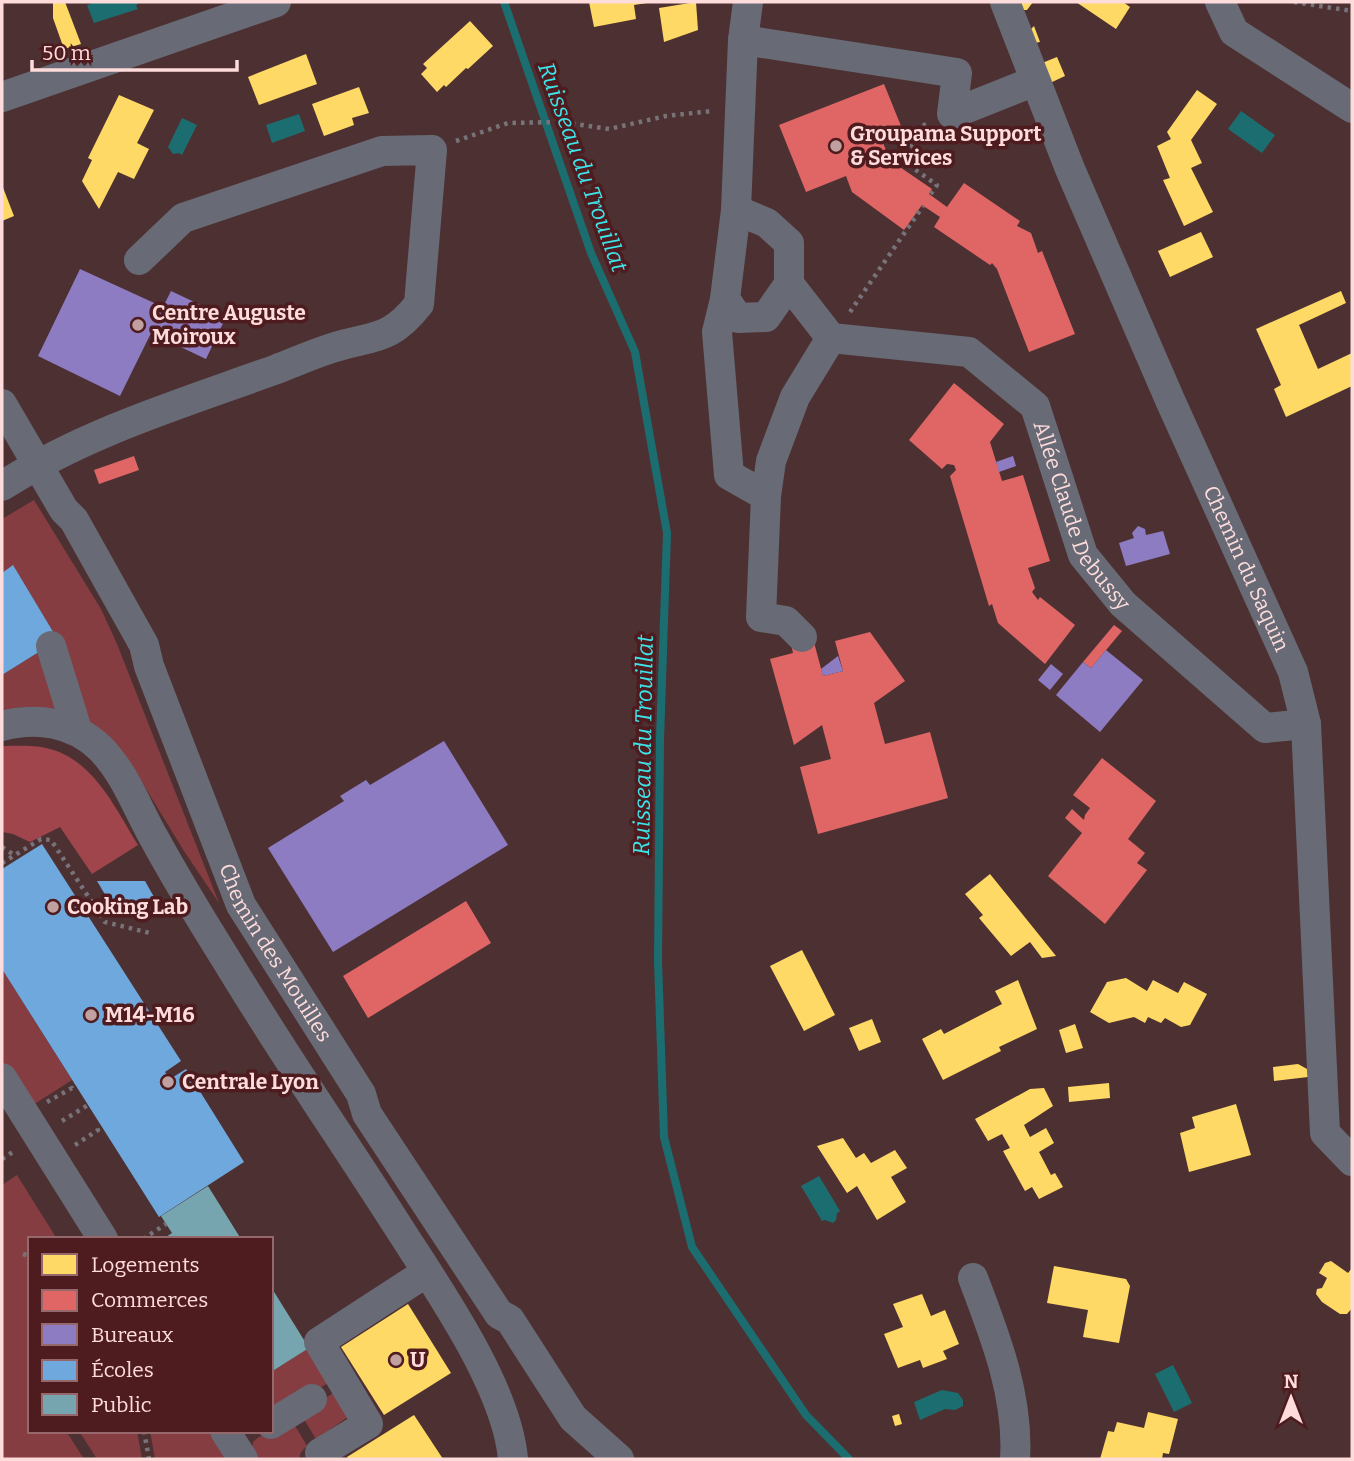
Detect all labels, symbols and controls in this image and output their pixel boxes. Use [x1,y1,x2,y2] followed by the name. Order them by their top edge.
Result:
[32,28,236,72] scale bar
[42,40,91,66] text: 50 m
[532,58,634,276] water label: Ruisseau du Trouillat
[850,121,1042,171] place label: Groupama Support & Services
[828,138,844,154] marker: Groupama Support & Services
[152,300,306,350] place label: Centre Auguste Moiroux
[130,317,146,333] marker: Centre Auguste Moiroux
[1028,418,1136,616] street label: Allée Claude Debussy
[1197,482,1295,656] street label: Chemin du Saquin
[627,634,659,856] water label: Ruisseau du Trouillat
[213,860,338,1047] street label: Chemin des Mouilles
[67,894,188,920] place label: Cooking Lab
[45,899,61,915] marker: Cooking Lab
[105,1002,195,1028] place label: M14-M16
[83,1007,99,1023] marker: M14-M16
[182,1069,319,1095] place label: Centrale Lyon
[160,1074,176,1090] marker: Centrale Lyon
[28,1237,273,1433] legend
[91,1252,200,1278] text: Logements
[91,1287,208,1313] text: Commerces
[91,1322,174,1348] text: Bureaux
[410,1347,426,1373] place label: U
[388,1352,404,1368] marker: U
[91,1357,154,1383] text: Écoles
[1256,1363,1326,1433] north arrow
[1284,1370,1299,1393] text: N
[91,1392,152,1418] text: Public

